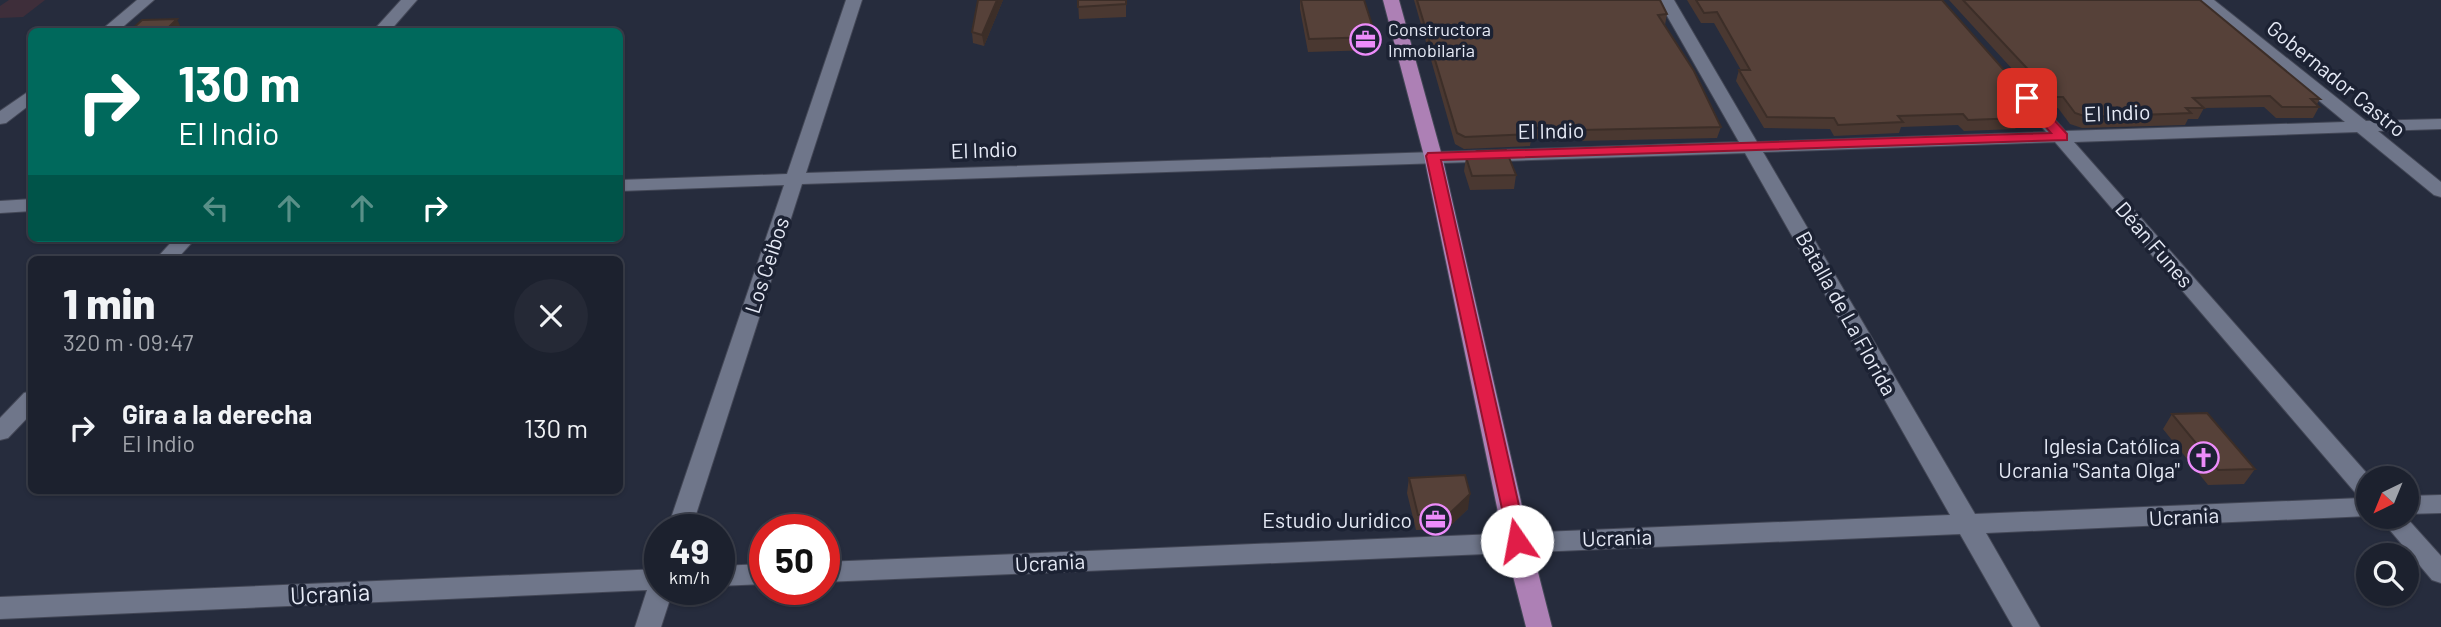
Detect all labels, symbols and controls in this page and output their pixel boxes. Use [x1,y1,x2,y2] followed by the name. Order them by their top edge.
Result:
[2263,14,2411,142] street label: Gobernador Castro
[1388,18,1491,61] place label: Constructora Inmobilaria
[1348,22,1382,56] office icon: Constructora Inmobilaria
[178,53,300,112] text: 130 m
[63,56,154,147] icon: right
[1997,68,2057,128] pin
[2008,79,2046,117] icon: arrive
[2083,98,2151,126] street label: El Indio
[178,113,280,151] text: El Indio
[1517,117,1585,143] street label: El Indio
[950,135,1018,163] street label: El Indio
[197,189,235,227] icon: left
[270,189,308,227] icon: ahead
[343,189,381,227] icon: ahead
[416,189,454,227] icon: right
[2111,196,2199,292] street label: Déan Funes
[739,214,793,316] street label: Los Ceibos
[1792,227,1902,399] street label: Batalla de La Florida
[63,277,155,327] text: 1 min
[514,279,588,353] button: close
[63,328,193,356] text: 320 m · 09:47
[122,398,312,429] text: Gira a la derecha
[63,409,101,447] icon: right
[524,412,588,443] text: 130 m
[122,429,195,457] text: El Indio
[1998,433,2180,482] place label: Iglesia Católica Ucrania "Santa Olga"
[2186,440,2220,474] church icon: Iglesia Católica Ucrania "Santa Olga"
[2356,466,2418,528] north arrow
[2356,466,2419,606] map controls
[1418,502,1452,536] office icon: Estudio Juridico
[2148,502,2220,530] street label: Ucrania
[1480,504,1554,578] position arrow
[1262,507,1412,532] place label: Estudio Juridico
[749,514,840,605] speed limit sign: 50
[1581,523,1653,551] street label: Ucrania
[670,529,709,571] text: 49
[2356,543,2419,606] button: search
[1014,548,1086,576] street label: Ucrania
[669,566,710,588] text: km/h
[289,576,371,610] street label: Ucrania

